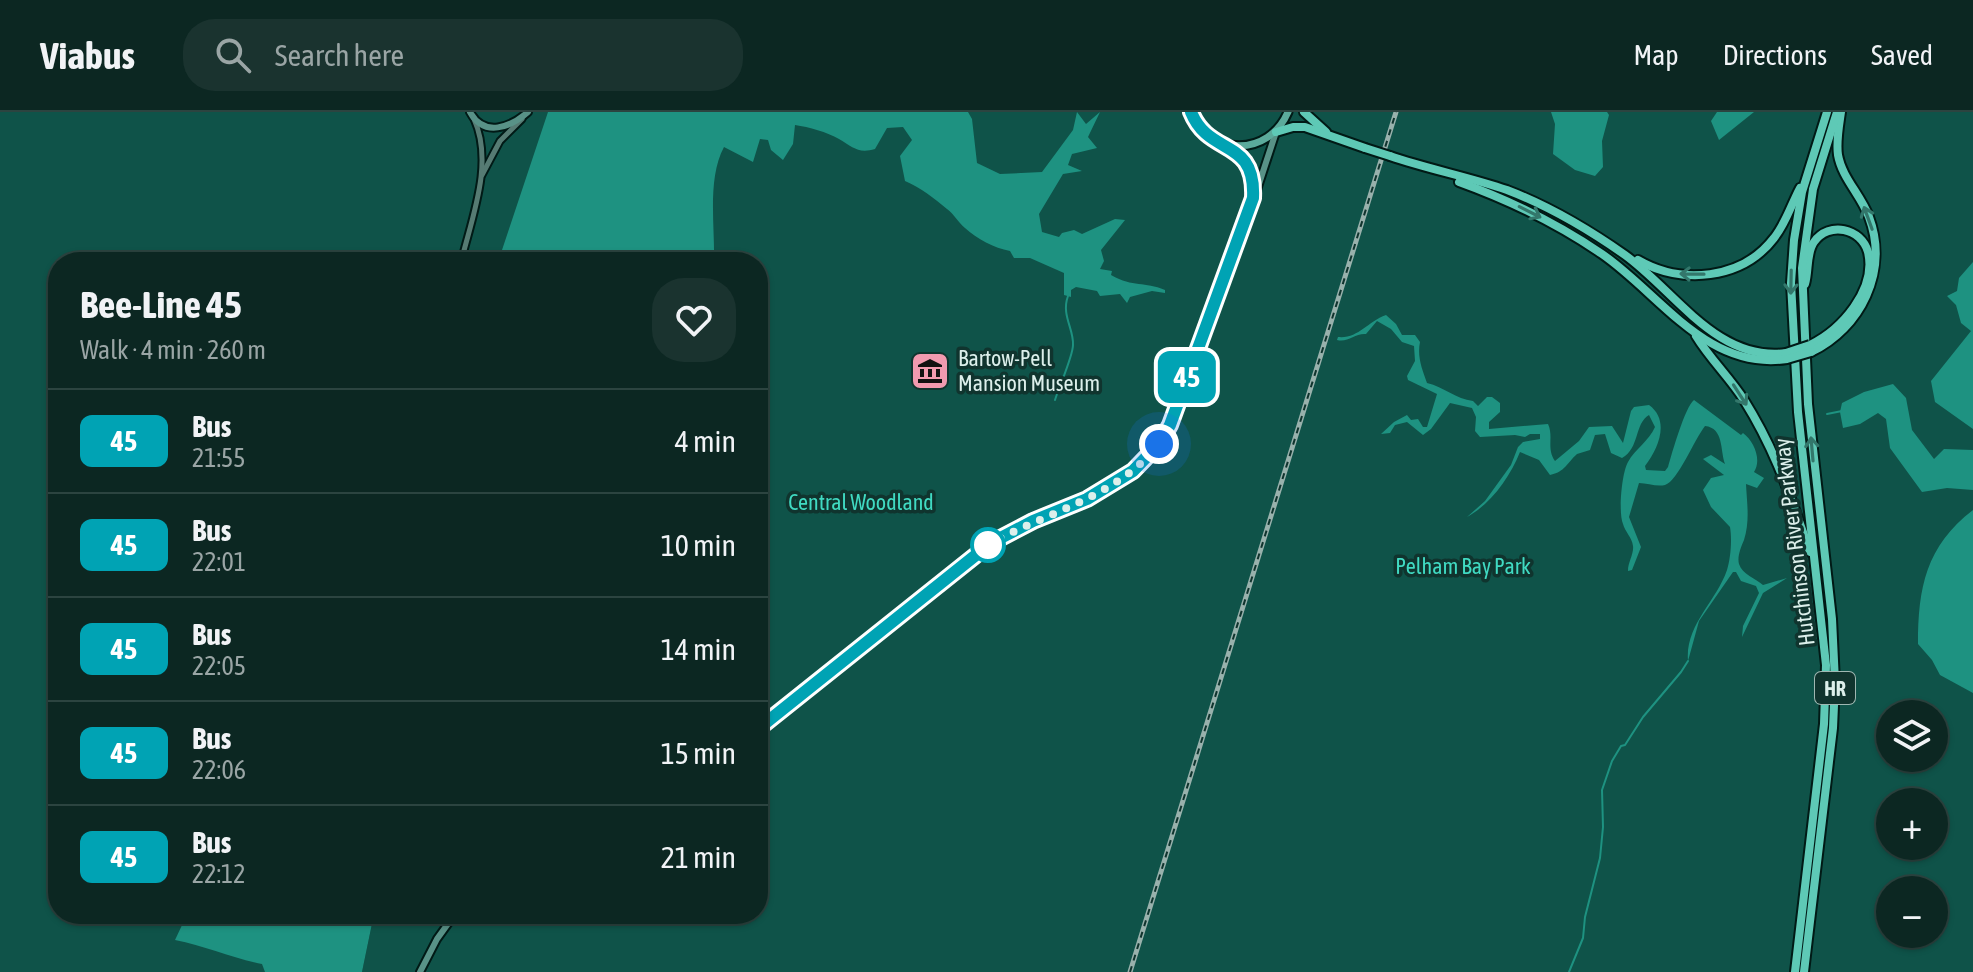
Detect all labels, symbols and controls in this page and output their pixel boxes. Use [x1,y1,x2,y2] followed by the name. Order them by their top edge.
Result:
[183,19,743,91] search box
[211,33,255,77] icon: search
[40,34,135,77] text: Viabus
[275,38,404,72] text: Search here
[1634,39,1679,71] text: Map
[1723,39,1827,71] text: Directions
[1871,39,1933,71] text: Saved
[1518,205,1542,221] one-way arrow
[1860,206,1874,230] one-way arrow
[1679,266,1706,282] one-way arrow
[1784,268,1799,295] one-way arrow
[652,278,736,362] button: heart
[80,283,242,326] text: Bee-Line 45
[80,335,266,365] text: Walk · 4 min · 260 m
[958,345,1100,396] place label: Bartow-Pell Mansion Museum
[909,350,951,392] museum icon: Bartow-Pell Mansion Museum
[1151,351,1223,403] line badge: 45
[1174,361,1200,393] text: 45
[1732,383,1748,405] one-way arrow
[192,409,231,443] text: Bus
[675,424,736,458] text: 4 min
[1139,424,1179,464] your location
[111,425,137,457] text: 45
[1804,436,1819,463] one-way arrow
[1768,437,1820,647] street label: Hutchinson River Parkway
[192,443,246,473] text: 21:55
[788,489,934,515] park label: Central Woodland
[192,513,231,547] text: Bus
[661,528,736,562] text: 10 min
[971,528,1005,562] unlabelled marker
[111,529,137,561] text: 45
[192,547,246,577] text: 22:01
[1395,553,1531,579] park label: Pelham Bay Park
[192,617,231,651] text: Bus
[661,632,736,666] text: 14 min
[111,633,137,665] text: 45
[192,651,246,681] text: 22:05
[1815,672,1855,704] road number: HR
[1876,700,1948,948] map controls
[1876,700,1948,772] button: layers
[192,721,231,755] text: Bus
[661,736,736,770] text: 15 min
[111,737,137,769] text: 45
[192,755,246,785] text: 22:06
[1876,788,1948,860] button: +
[192,825,231,859] text: Bus
[661,840,736,874] text: 21 min
[111,841,137,873] text: 45
[192,859,246,889] text: 22:12
[1876,876,1948,948] button: −

